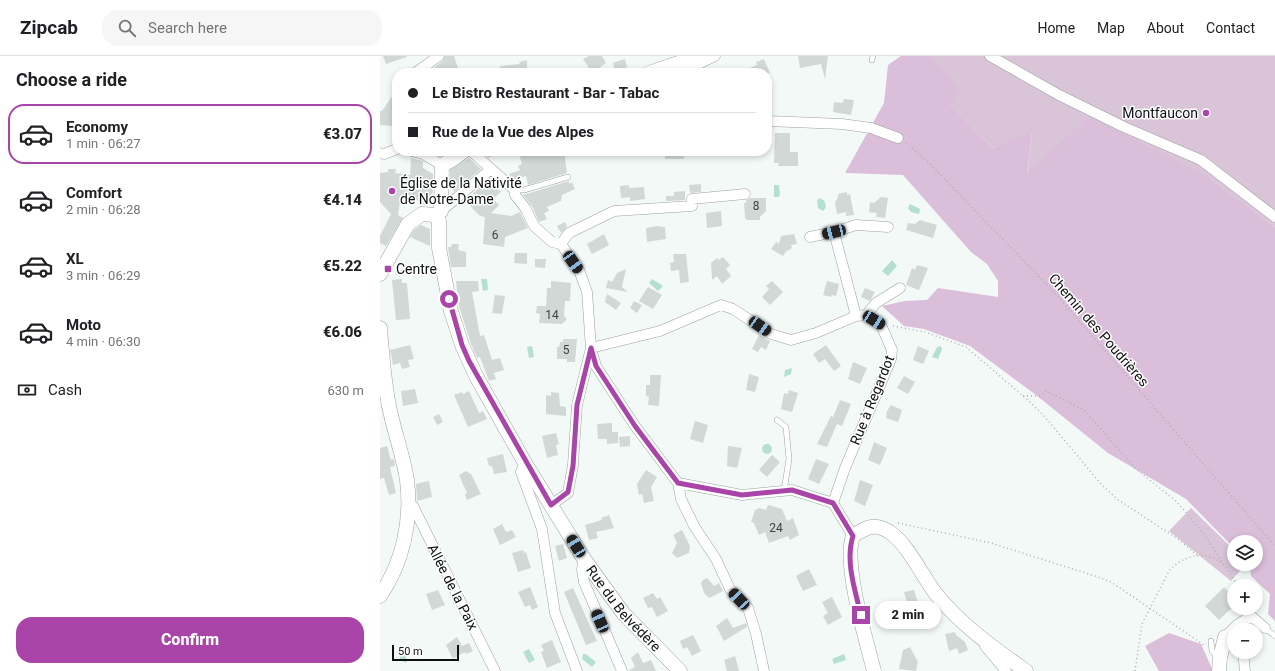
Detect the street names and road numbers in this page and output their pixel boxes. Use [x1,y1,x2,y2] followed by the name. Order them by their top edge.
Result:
[1046,270,1152,390] street label: Chemin des Poudrières
[847,353,897,447] street label: Rue à Regardot
[424,541,482,633] street label: Allée de la Paix
[583,562,664,655] street label: Rue du Belvédère

